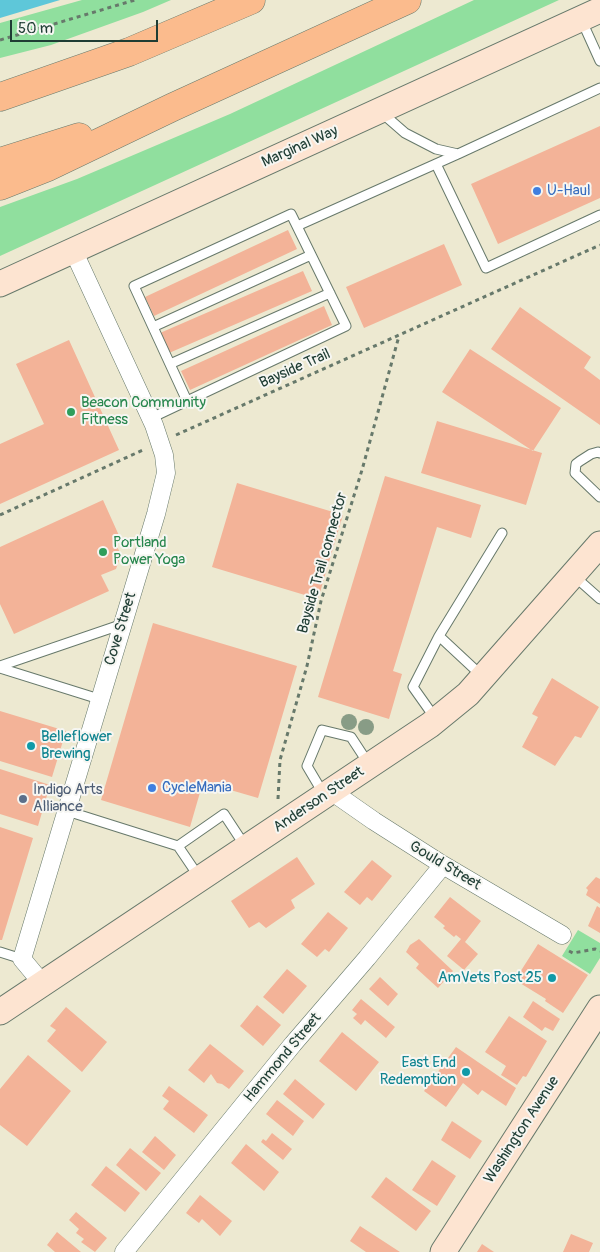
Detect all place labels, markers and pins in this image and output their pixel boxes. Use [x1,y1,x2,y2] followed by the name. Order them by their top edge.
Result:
[547,182,591,200] place label: U-Haul
[531,185,543,197] marker: U-Haul
[81,394,206,429] place label: Beacon Community Fitness
[65,406,77,418] marker: Beacon Community Fitness
[113,534,185,569] place label: Portland Power Yoga
[97,546,109,558] marker: Portland Power Yoga
[41,728,112,763] place label: Belleflower Brewing
[25,740,37,752] marker: Belleflower Brewing
[162,779,232,797] place label: CycleMania
[33,781,102,816] place label: Indigo Arts Alliance
[146,782,158,794] marker: CycleMania
[17,793,29,805] marker: Indigo Arts Alliance
[438,969,542,987] place label: AmVets Post 25
[546,972,558,984] marker: AmVets Post 25
[380,1054,456,1089] place label: East End Redemption
[460,1066,472,1078] marker: East End Redemption

